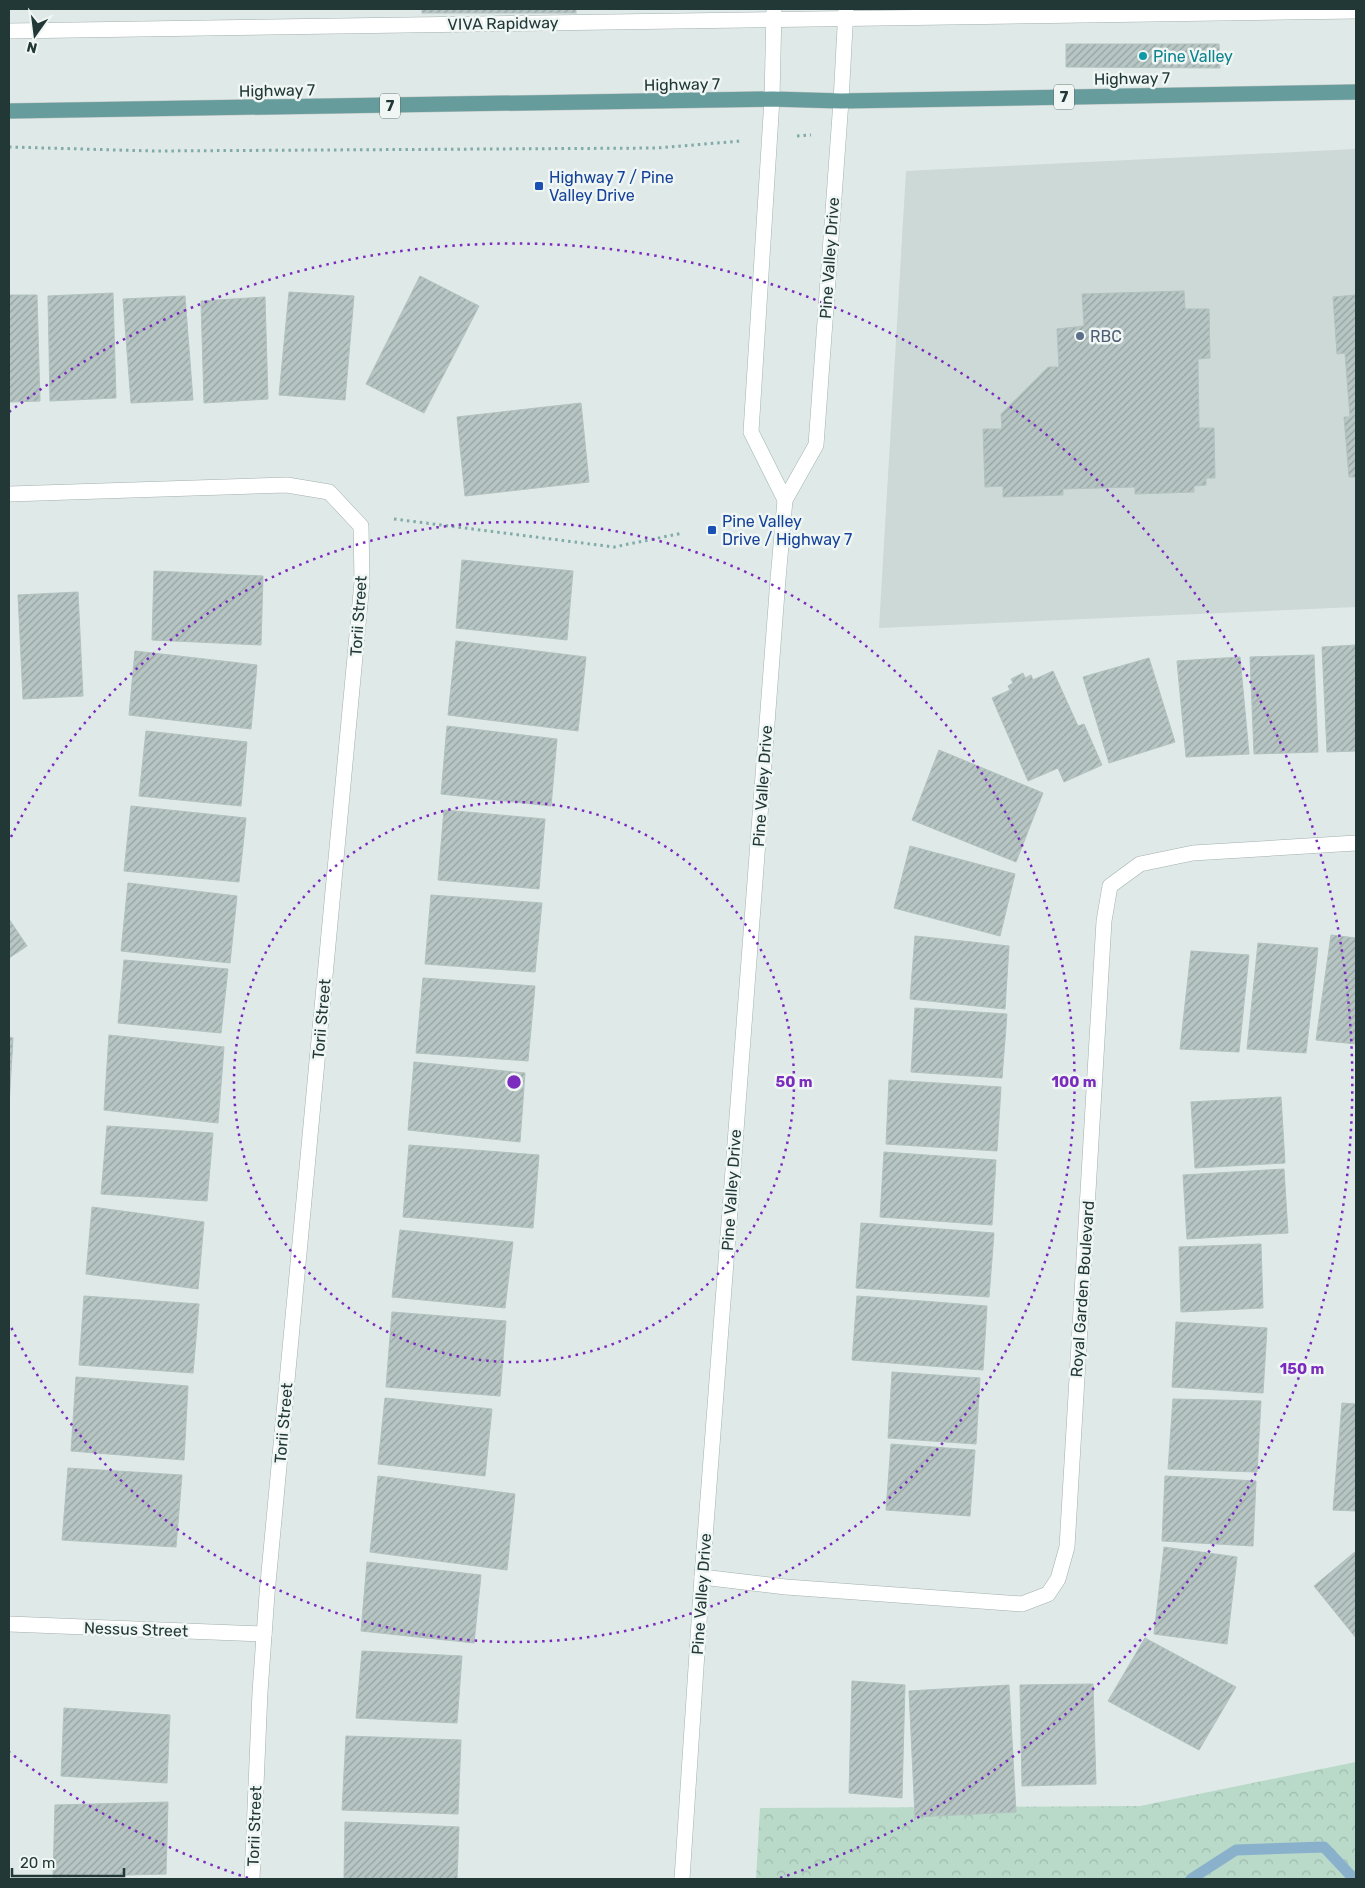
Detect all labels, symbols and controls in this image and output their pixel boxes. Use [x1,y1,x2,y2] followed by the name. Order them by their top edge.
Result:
[10,10,60,60] north arrow
[447,13,559,34] street label: VIVA Rapidway
[25,38,39,57] text: N
[1153,47,1233,66] place label: Pine Valley
[1137,50,1149,62] marker: Pine Valley
[1094,68,1170,89] street label: Highway 7
[644,74,720,95] street label: Highway 7
[239,80,315,101] street label: Highway 7
[1054,84,1074,110] road number: 7
[380,94,400,118] road number: 7
[549,168,674,205] place label: Highway 7 / Pine Valley Drive
[533,180,545,192] marker: Highway 7 / Pine Valley Drive
[816,197,843,320] street label: Pine Valley Drive
[1090,327,1122,346] place label: RBC
[1074,330,1086,342] marker: RBC
[722,512,852,549] place label: Pine Valley Drive / Highway 7
[706,524,718,536] marker: Pine Valley Drive / Highway 7
[346,575,371,657] street label: Torii Street
[749,725,776,848] street label: Pine Valley Drive
[309,978,334,1060] street label: Torii Street
[505,1073,523,1091] centre of rings
[776,1073,812,1091] text: 50 m
[1052,1073,1096,1091] text: 100 m
[718,1129,745,1252] street label: Pine Valley Drive
[1067,1200,1098,1378] street label: Royal Garden Boulevard
[1280,1360,1324,1378] text: 150 m
[271,1382,296,1464] street label: Torii Street
[688,1533,715,1656] street label: Pine Valley Drive
[83,1618,188,1641] street label: Nessus Street
[244,1785,265,1867] street label: Torii Street
[12,1846,125,1878] scale bar
[20,1854,55,1872] text: 20 m

